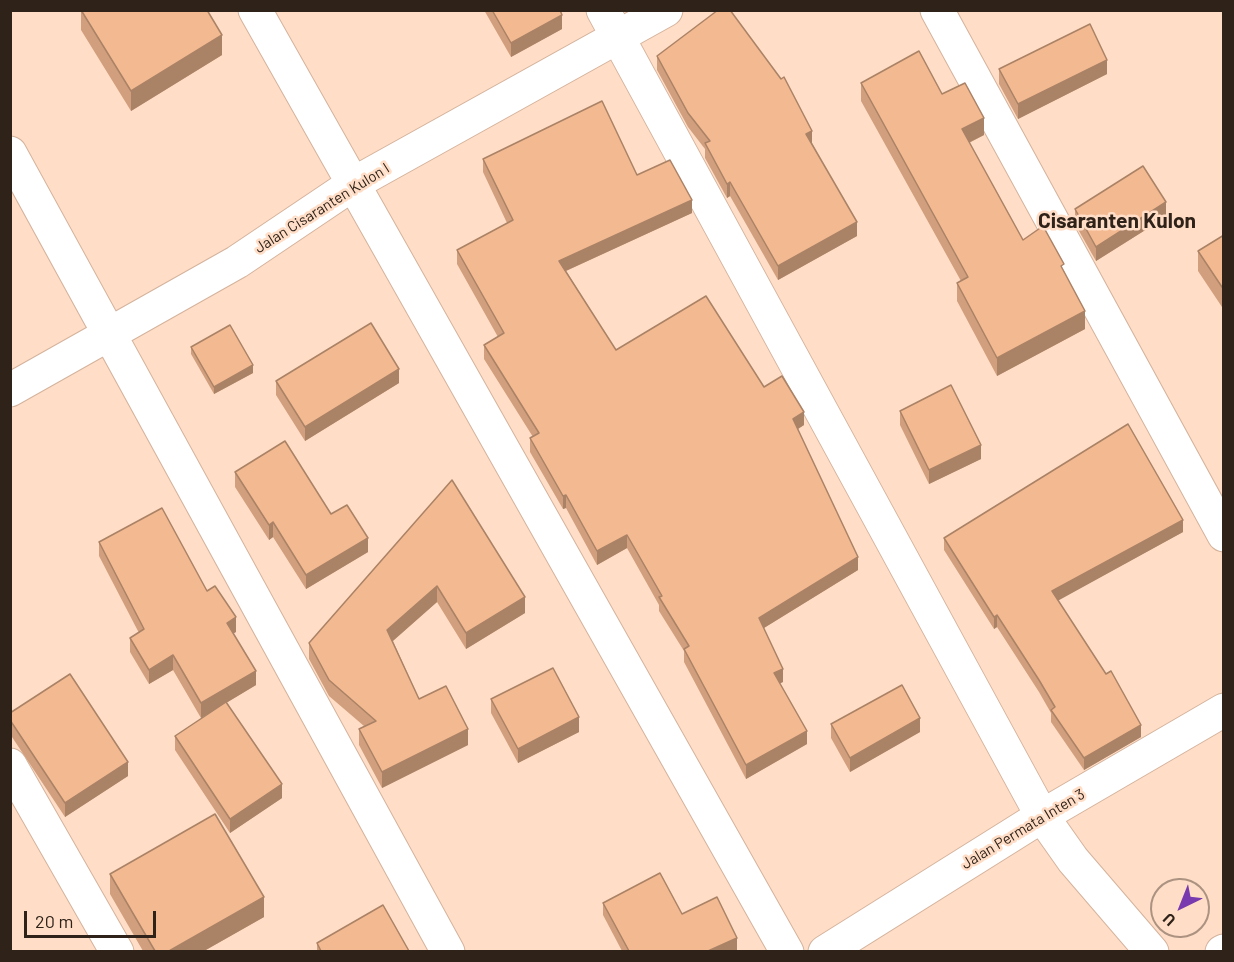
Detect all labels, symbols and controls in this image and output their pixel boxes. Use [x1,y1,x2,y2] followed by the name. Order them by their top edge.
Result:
[251,159,393,257] street label: Jalan Cisaranten Kulon I
[1038,208,1196,234] district label: Cisaranten Kulon
[958,785,1088,873] street label: Jalan Permata Inten 3
[1150,878,1210,938] north arrow
[27,899,159,937] scale bar
[35,910,73,932] text: 20 m
[1159,910,1179,930] text: U

